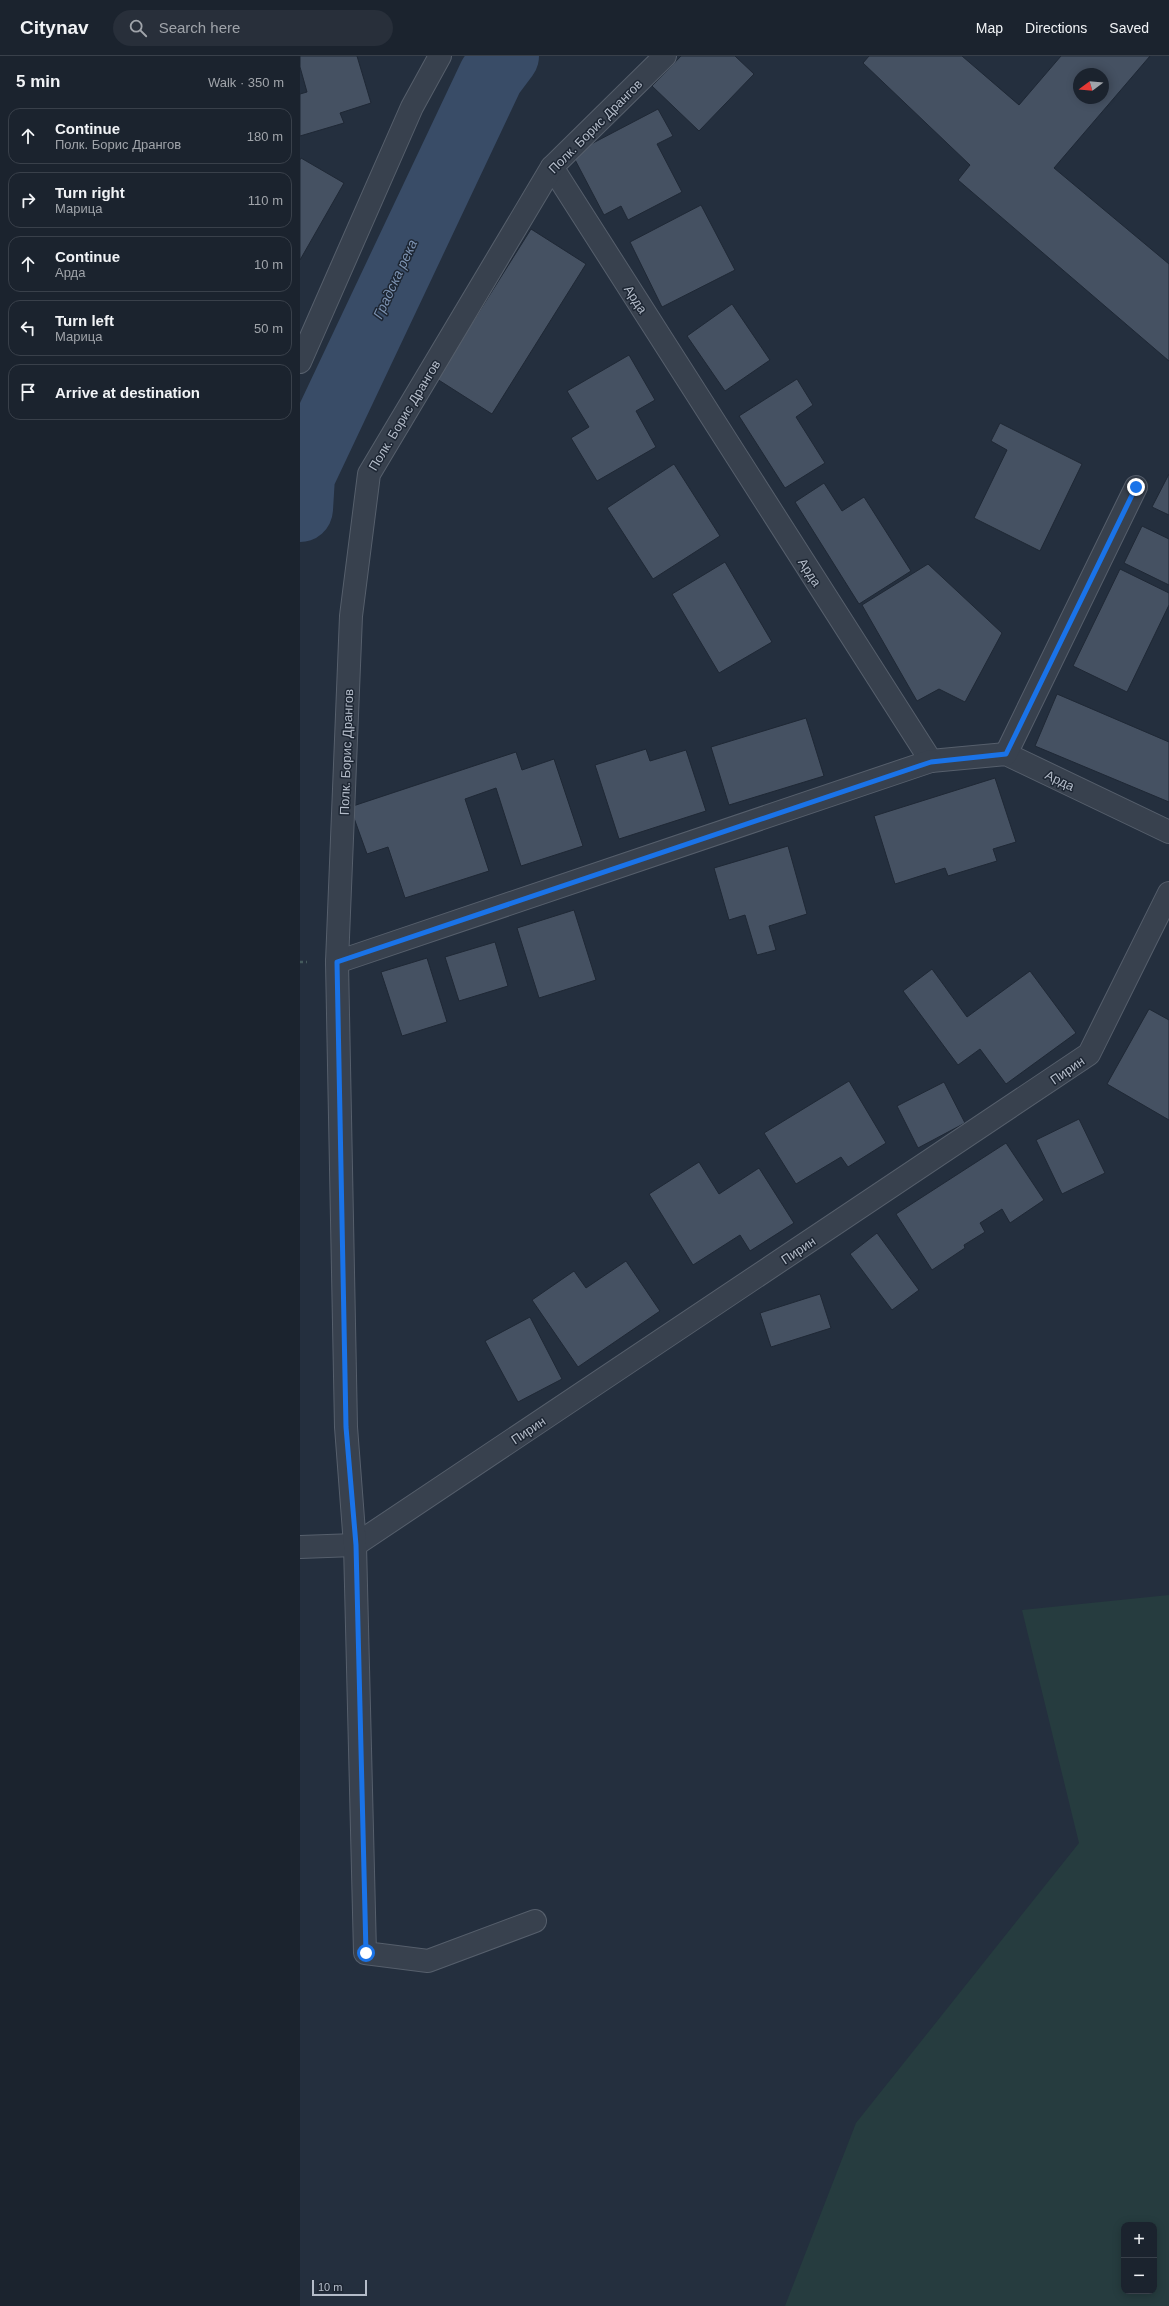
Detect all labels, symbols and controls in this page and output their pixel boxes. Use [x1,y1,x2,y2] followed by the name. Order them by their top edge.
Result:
[113,10,393,46] search box
[20,17,89,38] text: Citynav
[127,17,149,39] icon: search
[159,19,240,36] text: Search here
[976,20,1003,36] text: Map
[1025,20,1087,36] text: Directions
[1109,20,1149,36] text: Saved
[1073,68,1109,104] north arrow
[16,72,60,91] text: 5 min
[208,75,284,90] text: Walk · 350 m
[545,76,645,176] street label: Полк. Борис Дрангов
[55,120,120,137] text: Continue
[17,125,39,147] icon: ahead
[247,129,283,144] text: 180 m
[55,137,181,152] text: Полк. Борис Дрангов
[55,184,125,201] text: Turn right
[17,189,39,211] icon: right
[248,193,283,208] text: 110 m
[55,201,102,216] text: Марица
[370,237,420,321] water label: Градска река
[55,248,120,265] text: Continue
[17,253,39,275] icon: ahead
[254,257,283,272] text: 10 m
[55,265,85,280] text: Арда
[621,282,651,317] street label: Арда
[55,312,114,329] text: Turn left
[17,317,39,339] icon: left
[254,321,283,336] text: 50 m
[55,329,102,344] text: Марица
[366,357,443,473] street label: Полк. Борис Дрангов
[17,381,39,403] icon: arrive
[55,384,200,401] text: Arrive at destination
[1127,478,1145,496] route end
[795,555,825,590] street label: Арда
[337,689,356,815] street label: Полк. Борис Дрангов
[1043,767,1077,794] street label: Арда
[1047,1053,1087,1088] street label: Пирин
[778,1233,818,1267] street label: Пирин
[508,1413,548,1447] street label: Пирин
[357,1944,375,1962] route start
[1121,2222,1157,2294] map controls
[1121,2222,1157,2258] button: +
[1121,2258,1157,2294] button: −
[312,2278,367,2297] scale bar
[318,2281,342,2293] text: 10 m

